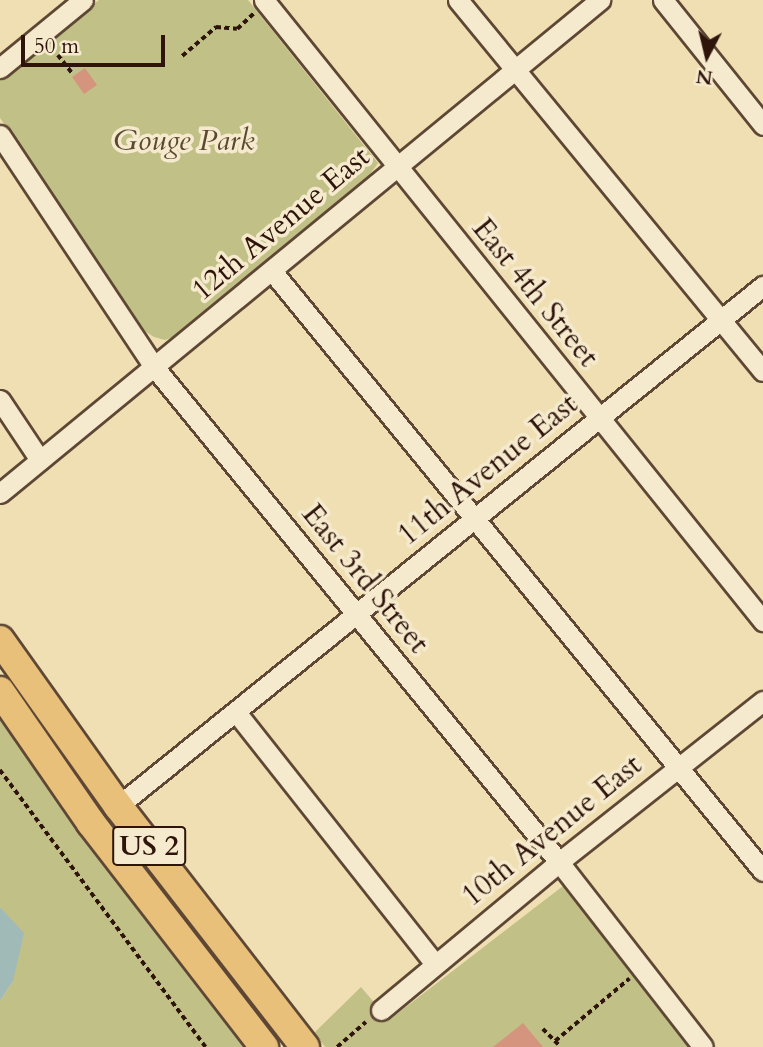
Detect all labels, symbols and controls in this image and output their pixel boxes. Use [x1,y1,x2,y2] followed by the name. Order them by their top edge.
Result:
[24,21,168,65] scale bar
[672,21,742,91] north arrow
[34,32,79,61] text: 50 m
[695,63,714,91] text: N
[113,123,255,159] park label: Gouge Park
[185,139,377,309] street label: 12th Avenue East
[464,212,606,374] street label: East 4th Street
[391,386,585,554] street label: 11th Avenue East
[294,497,436,661] street label: East 3rd Street
[455,747,649,915] street label: 10th Avenue East
[110,822,188,870] road number: US 2

